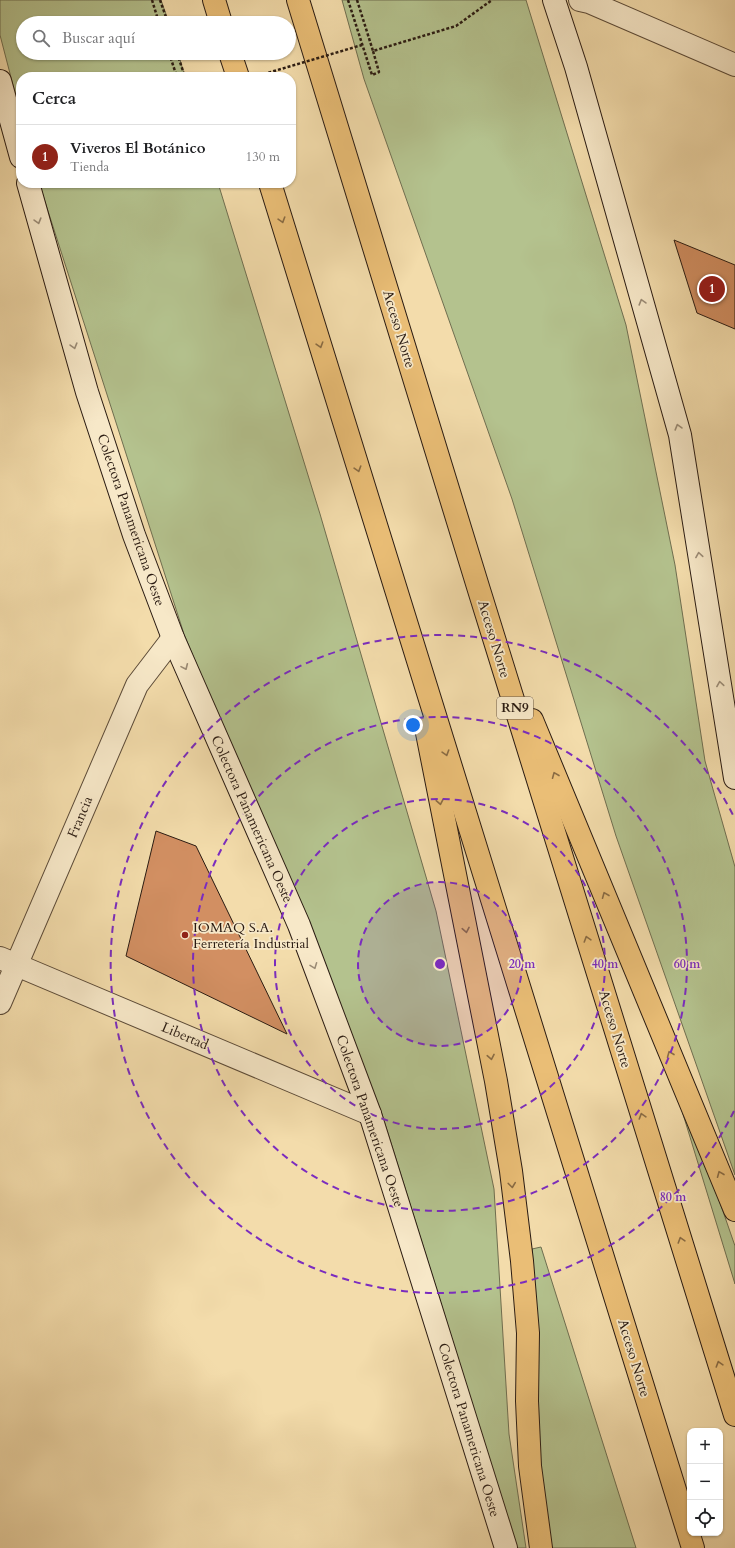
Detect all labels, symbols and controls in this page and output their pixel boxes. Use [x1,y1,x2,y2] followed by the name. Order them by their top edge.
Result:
[16,16,296,60] search box
[30,27,52,49] icon: search
[62,28,135,48] text: Buscar aquí
[32,87,76,110] text: Cerca
[70,138,205,158] text: Viveros El Botánico
[42,148,48,166] text: 1
[246,148,280,166] text: 130 m
[70,158,109,176] text: Tienda
[33,217,42,224] one-way arrow
[277,217,286,224] one-way arrow
[699,274,725,304] pin: 1
[378,288,420,370] street label: Acceso Norte
[638,299,647,306] one-way arrow
[315,341,324,348] one-way arrow
[69,342,78,349] one-way arrow
[674,424,682,431] one-way arrow
[93,431,169,609] street label: Colectora Panamericana Oeste
[354,465,362,472] one-way arrow
[695,552,704,559] one-way arrow
[473,598,515,680] street label: Acceso Norte
[180,662,188,670] one-way arrow
[716,681,725,687] one-way arrow
[497,697,533,719] road number: RN9
[403,715,423,735] your location
[206,732,298,906] street label: Colectora Panamericana Oeste
[442,750,450,757] one-way arrow
[552,772,560,780] one-way arrow
[63,793,97,841] street label: Francia
[436,799,444,805] one-way arrow
[601,892,609,899] one-way arrow
[193,918,310,953] place label: IOMAQ S.A. Ferretería Industrial
[461,927,469,933] one-way arrow
[180,930,190,940] marker: IOMAQ S.A. Ferretería Industrial
[583,935,592,942] one-way arrow
[509,956,536,972] text: 20 m
[592,956,619,972] text: 40 m
[674,956,701,972] text: 60 m
[433,957,447,971] centre of rings
[310,962,318,969] one-way arrow
[594,988,636,1070] street label: Acceso Norte
[159,1018,212,1055] street label: Libertad
[332,1032,408,1210] street label: Colectora Panamericana Oeste
[667,1051,675,1058] one-way arrow
[486,1054,495,1060] one-way arrow
[638,1113,647,1120] one-way arrow
[717,1171,725,1179] one-way arrow
[507,1182,516,1188] one-way arrow
[660,1189,687,1205] text: 80 m
[677,1237,686,1244] one-way arrow
[613,1317,655,1399] street label: Acceso Norte
[433,1341,505,1519] street label: Colectora Panamericana Oeste
[715,1361,724,1368] one-way arrow
[687,1428,723,1536] map controls
[687,1428,723,1464] button: +
[687,1464,723,1500] button: −
[687,1500,723,1536] button: locate

